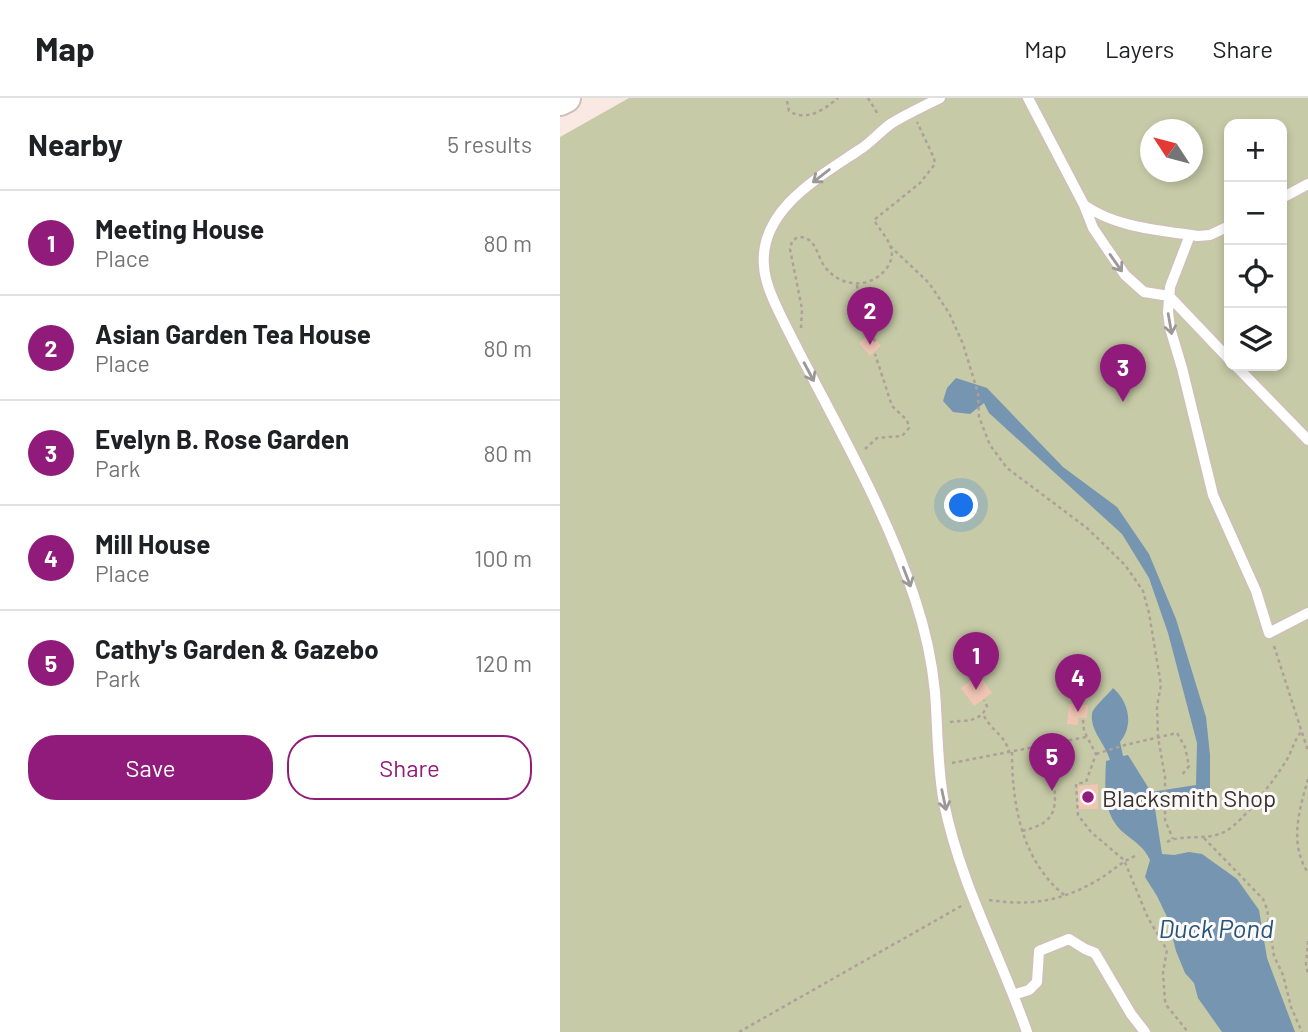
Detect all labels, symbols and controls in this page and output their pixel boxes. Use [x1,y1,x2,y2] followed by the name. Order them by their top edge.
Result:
[35,28,95,68] text: Map
[1024,34,1067,63] text: Map
[1105,34,1174,63] text: Layers
[1212,34,1273,63] text: Share
[1140,119,1203,182] north arrow
[1224,119,1287,371] map controls
[1224,119,1287,182] button: +
[28,126,123,162] text: Nearby
[447,130,532,158] text: 5 results
[812,168,830,183] one-way arrow
[1224,182,1287,245] button: −
[95,213,264,244] text: Meeting House
[47,229,55,257] text: 1
[483,229,532,257] text: 80 m
[95,244,150,272] text: Place
[1224,245,1287,308] button: locate
[1109,252,1123,272] one-way arrow
[847,287,893,345] pin: 2
[1224,308,1287,371] button: layers
[1164,312,1177,334] one-way arrow
[95,318,371,349] text: Asian Garden Tea House
[45,334,57,362] text: 2
[483,334,532,362] text: 80 m
[1100,344,1146,402] pin: 3
[95,349,150,377] text: Place
[803,361,816,382] one-way arrow
[95,423,349,454] text: Evelyn B. Rose Garden
[45,439,57,467] text: 3
[483,439,532,467] text: 80 m
[95,454,140,482] text: Park
[944,488,978,522] your location
[95,528,210,559] text: Mill House
[44,544,58,572] text: 4
[474,544,532,572] text: 100 m
[95,559,150,587] text: Place
[901,566,914,587] one-way arrow
[953,632,999,690] pin: 1
[95,633,379,664] text: Cathy's Garden & Gazebo
[45,649,57,677] text: 5
[475,649,532,677] text: 120 m
[1055,654,1101,712] pin: 4
[95,664,140,692] text: Park
[1029,733,1075,791] pin: 5
[28,735,273,800] button: Save
[287,735,532,800] button: Share
[1102,783,1276,812] place label: Blacksmith Shop
[938,788,952,811] one-way arrow
[1080,789,1096,805] marker: Blacksmith Shop
[1159,912,1274,943] water label: Duck Pond

